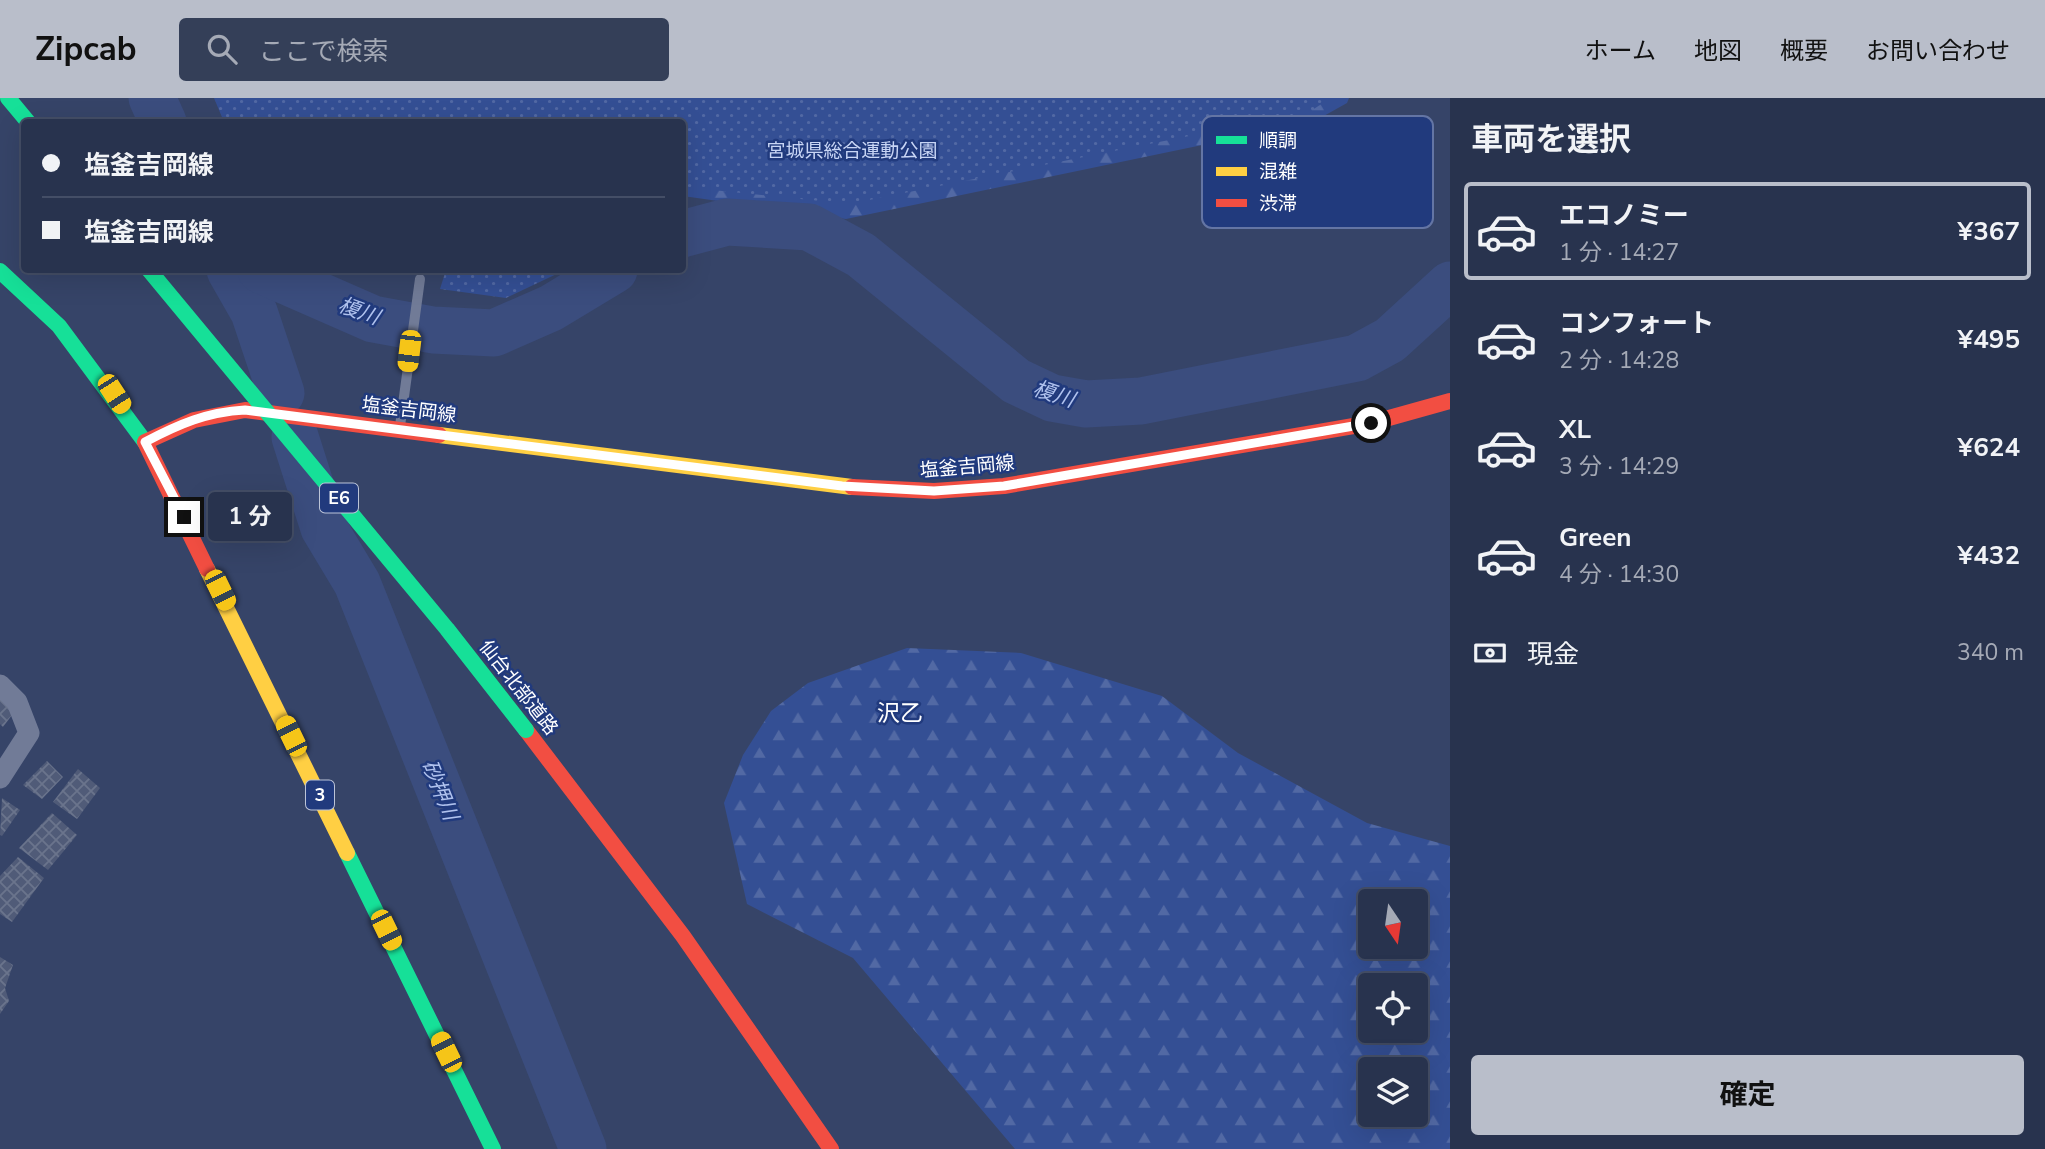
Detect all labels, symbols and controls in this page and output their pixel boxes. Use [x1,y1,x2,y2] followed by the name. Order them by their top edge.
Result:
[179,18,669,81] search box
[35,27,137,72] text: Zipcab
[203,30,241,68] icon: search
[259,34,389,69] text: ここで検索
[1585,35,1656,67] text: ホーム
[1694,35,1742,67] text: 地図
[1780,35,1828,67] text: 概要
[1866,35,2010,67] text: お問い合わせ
[1202,116,1433,228] legend
[1471,118,1631,161] text: 車両を選択
[1259,128,1297,154] text: 順調
[766,138,938,164] park label: 宮城県総合運動公園
[84,148,214,183] text: 塩釜吉岡線
[1259,159,1297,185] text: 混雑
[1259,191,1297,217] text: 渋滞
[1559,198,1689,233] text: エコノミー
[1475,200,1538,263] icon: car
[1958,214,2020,249] text: ¥367
[84,215,214,250] text: 塩釜吉岡線
[1559,237,1679,268] text: 1 分 · 14:27
[334,291,385,332] water label: 榎川
[1559,306,1714,341] text: コンフォート
[1475,308,1538,371] icon: car
[1958,322,2020,357] text: ¥495
[397,329,422,373] car
[1559,345,1679,376] text: 2 分 · 14:28
[94,371,135,417] car
[1030,374,1080,414] water label: 榎川
[360,391,458,429] street label: 塩釜吉岡線
[1355,407,1387,439] route start
[1559,412,1591,447] text: XL
[1475,416,1538,479] icon: car
[1958,430,2020,465] text: ¥624
[919,450,1016,484] street label: 塩釜吉岡線
[1559,451,1679,482] text: 3 分 · 14:29
[320,484,358,512] road number: E6
[208,492,292,542] callout: 1 分
[168,501,200,533] route end
[228,501,272,532] text: 1 分
[1559,520,1632,555] text: Green
[1475,524,1538,587] icon: car
[1958,538,2020,573] text: ¥432
[1559,559,1679,590] text: 4 分 · 14:30
[202,567,239,613] car
[1471,634,1509,672] icon: cash
[473,635,564,741] street label: 仙台北部道路
[1527,637,1579,672] text: 現金
[1957,637,2024,668] text: 340 m
[877,698,923,729] district label: 沢乙
[273,713,310,759] car
[415,756,466,826] water label: 砂押川
[306,780,334,810] road number: 3
[1358,889,1428,959] north arrow
[1358,889,1428,1127] map controls
[368,907,405,953] car
[1358,973,1428,1043] button: locate
[428,1029,465,1075] car
[1471,1055,2024,1135] button: 確定
[1358,1057,1428,1127] button: layers

